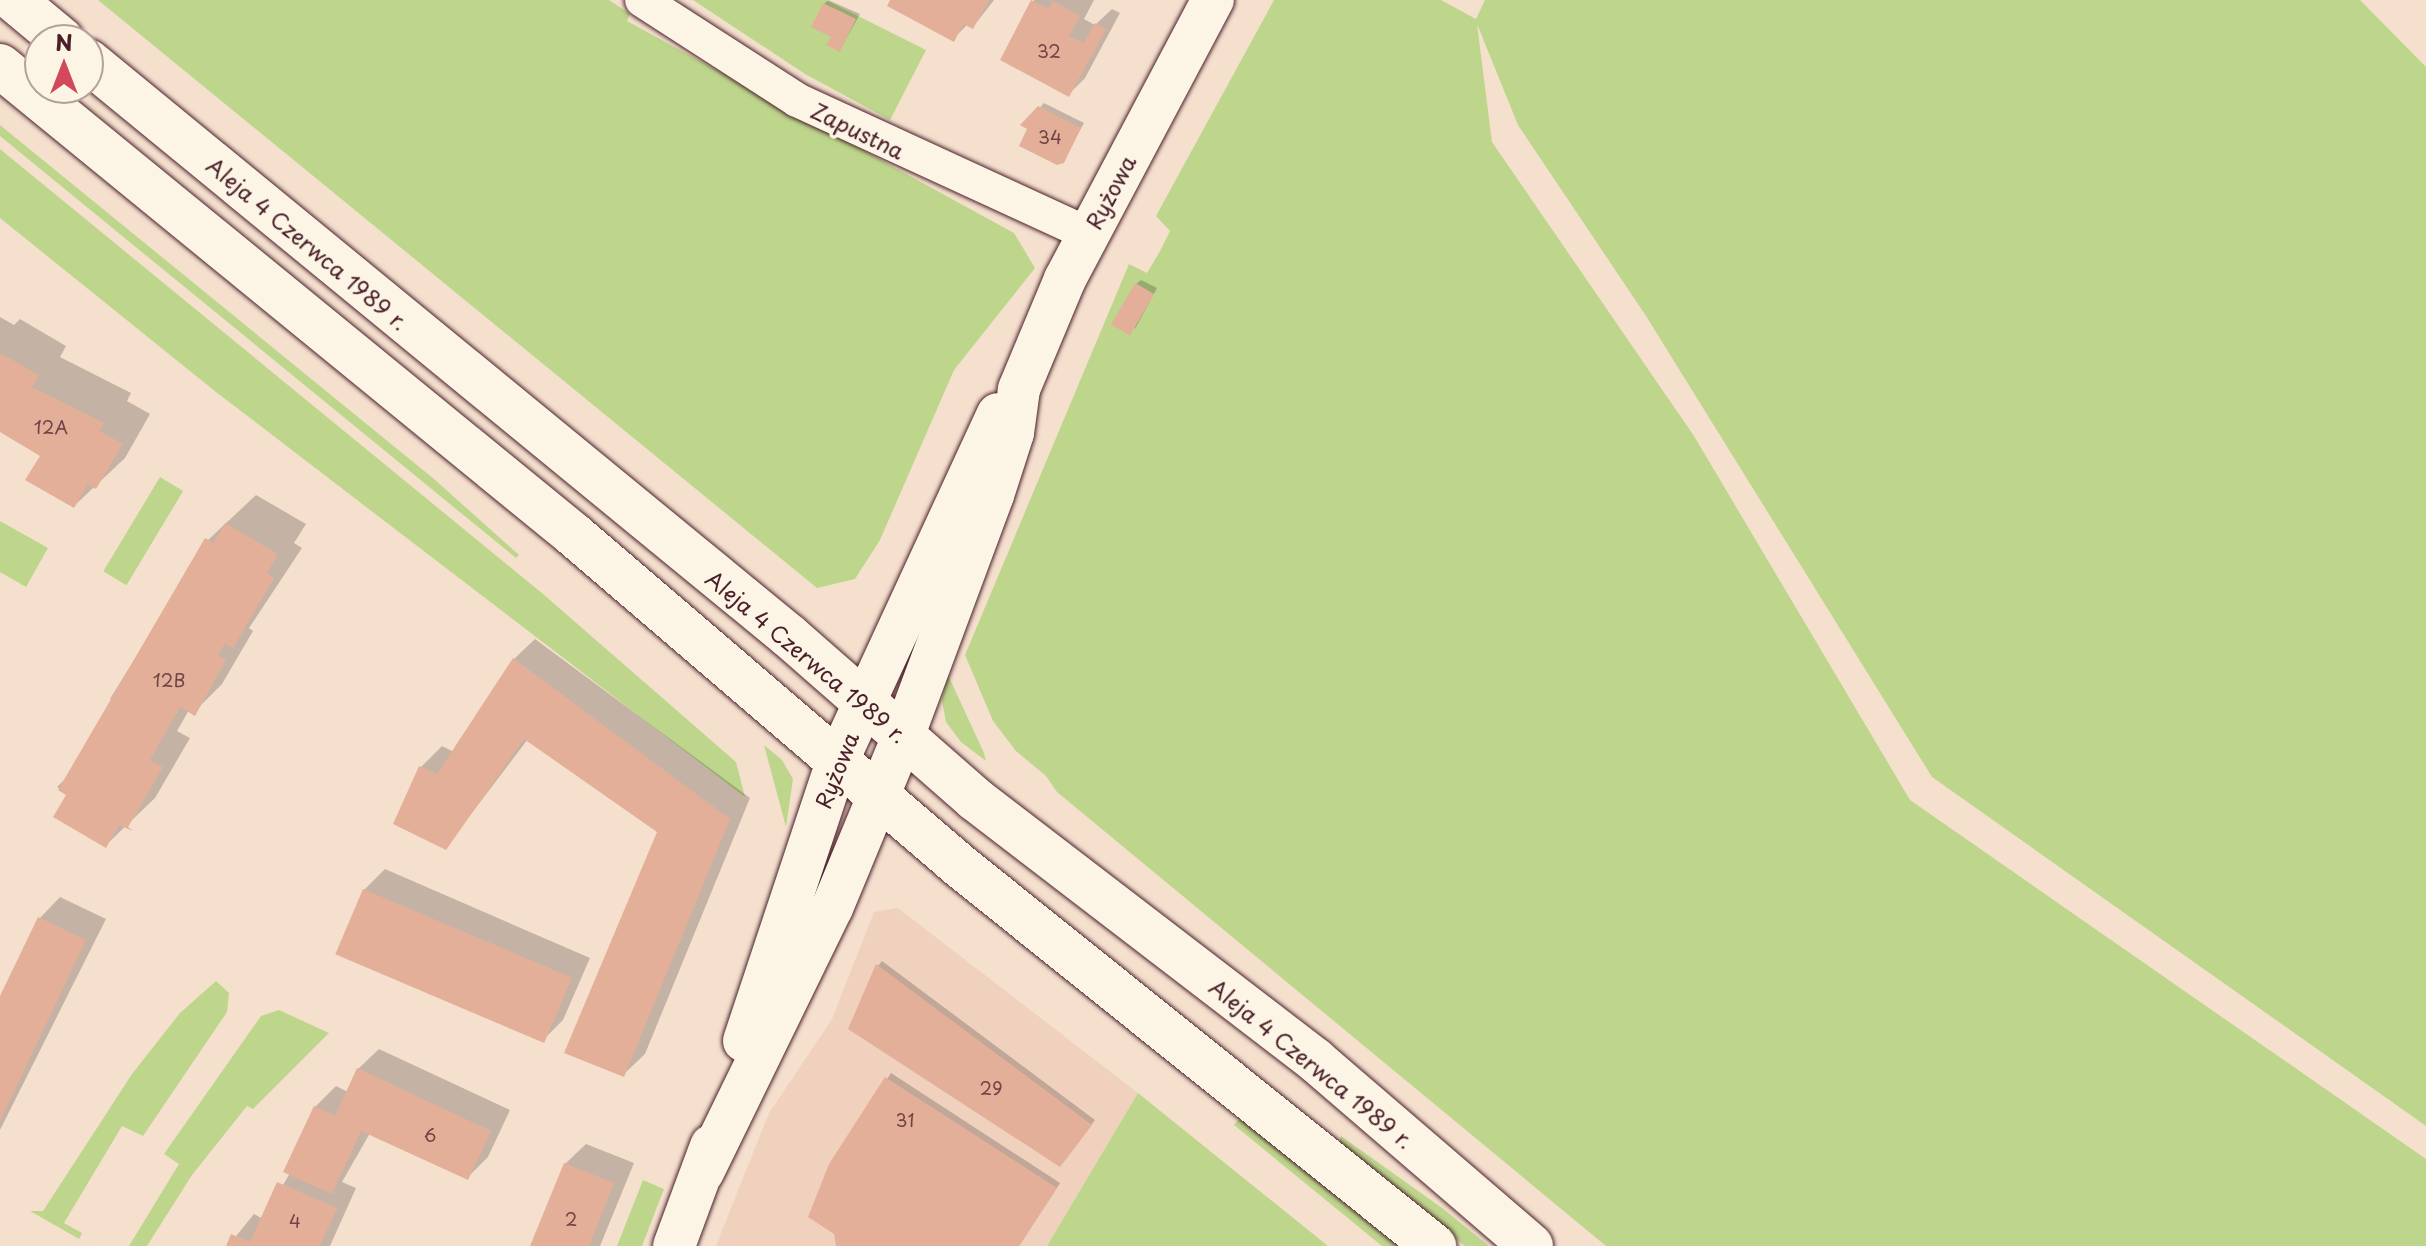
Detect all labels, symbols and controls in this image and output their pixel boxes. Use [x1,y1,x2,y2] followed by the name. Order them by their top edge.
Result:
[24,24,104,104] north arrow
[55,25,73,58] text: N
[1037,40,1061,62] house number: 32
[807,96,909,164] street label: Zapustna
[1038,126,1062,148] house number: 34
[1080,150,1140,234] street label: Ryżowa
[203,152,413,334] street label: Aleja 4 Czerwca 1989 r.
[34,416,68,438] house number: 12A
[702,565,912,747] street label: Aleja 4 Czerwca 1989 r.
[153,669,185,691] house number: 12B
[809,728,863,812] street label: Ryżowa
[1206,973,1418,1153] street label: Aleja 4 Czerwca 1989 r.
[980,1077,1002,1099] house number: 29
[896,1109,914,1131] house number: 31
[424,1124,436,1146] house number: 6
[565,1208,577,1230] house number: 2
[289,1210,301,1232] house number: 4

